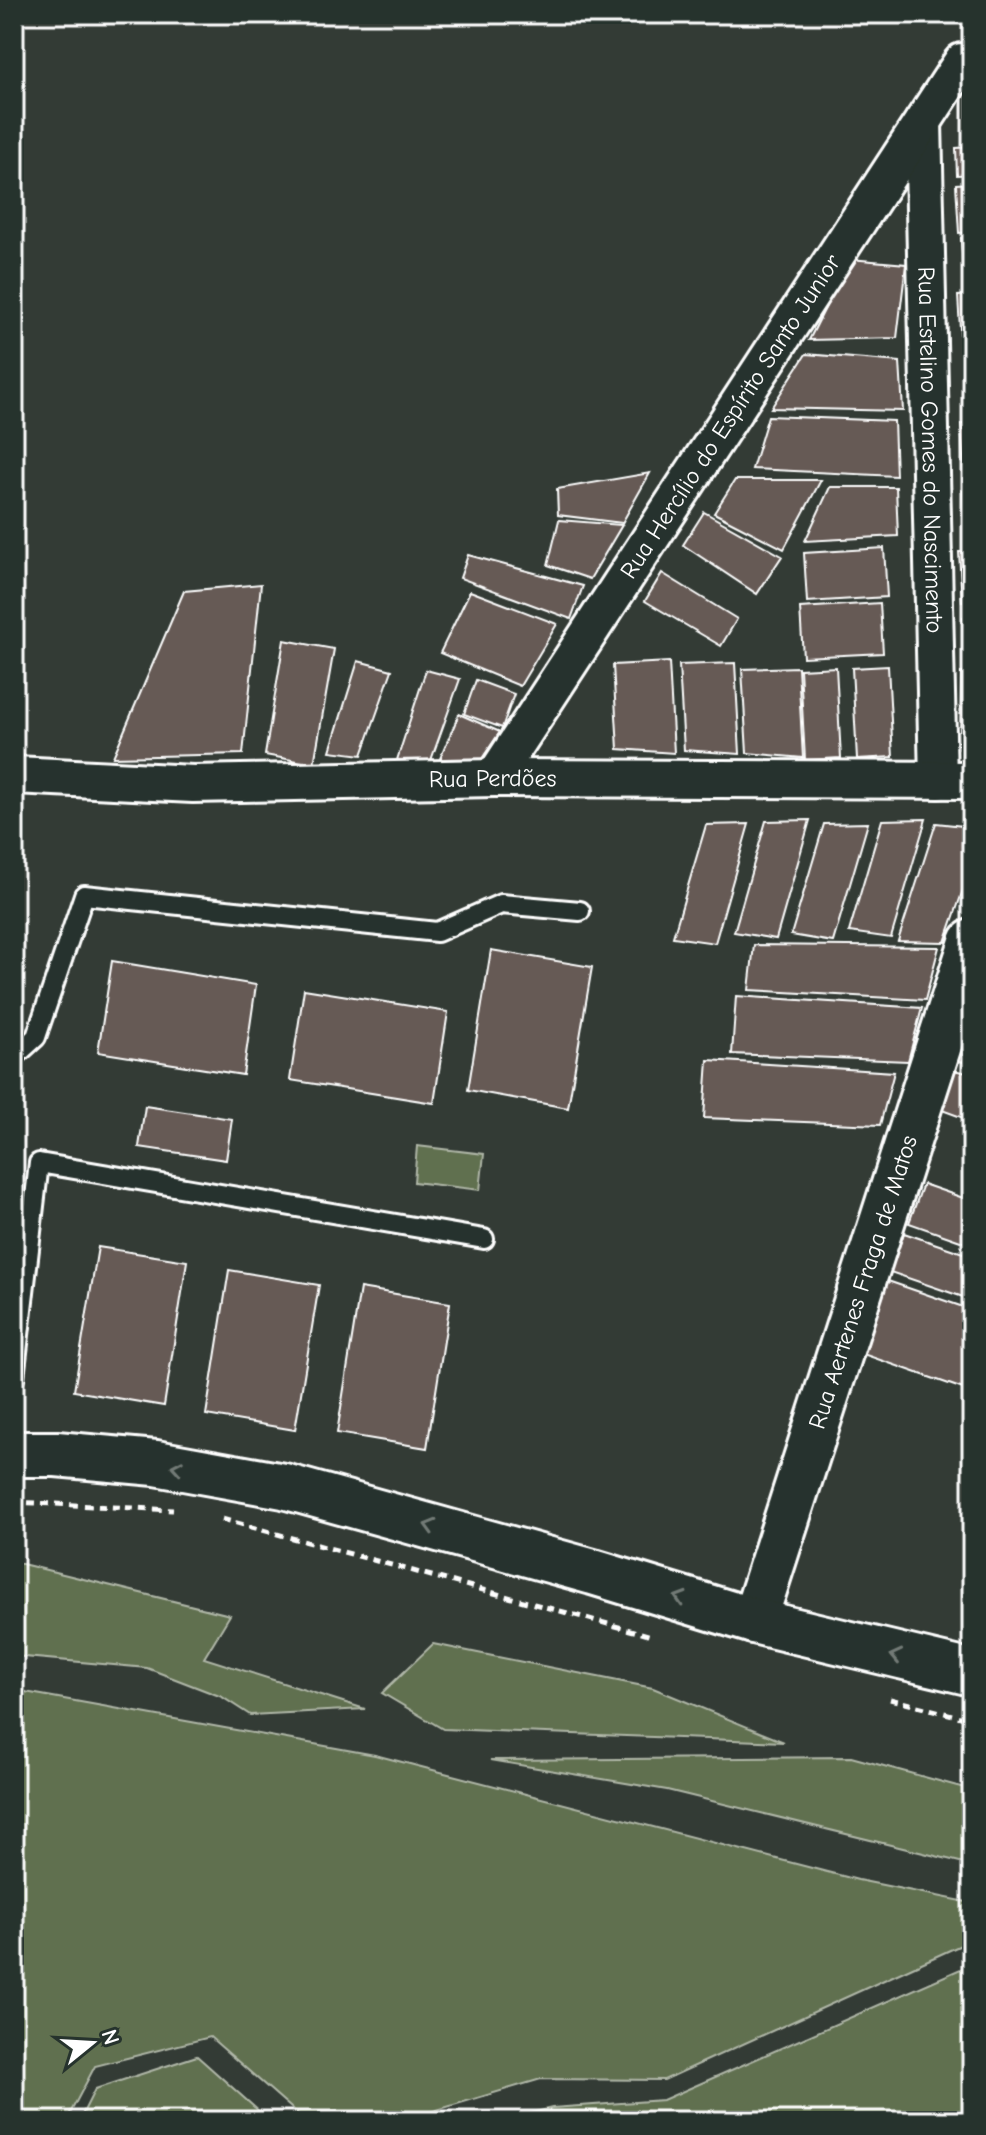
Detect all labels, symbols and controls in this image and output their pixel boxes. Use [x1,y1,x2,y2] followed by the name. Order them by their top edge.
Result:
[614,249,847,584] street label: Rua Hercílio do Espírito Santo Junior
[912,266,949,634] street label: Rua Estelino Gomes do Nascimento
[429,764,557,793] street label: Rua Perdões
[803,1132,923,1432] street label: Rua Aertenes Fraga de Matos
[170,1459,184,1476] one-way arrow
[423,1519,437,1536] one-way arrow
[673,1591,687,1607] one-way arrow
[890,1648,903,1665] one-way arrow
[52,2003,132,2083] north arrow
[95,2026,125,2048] text: N

